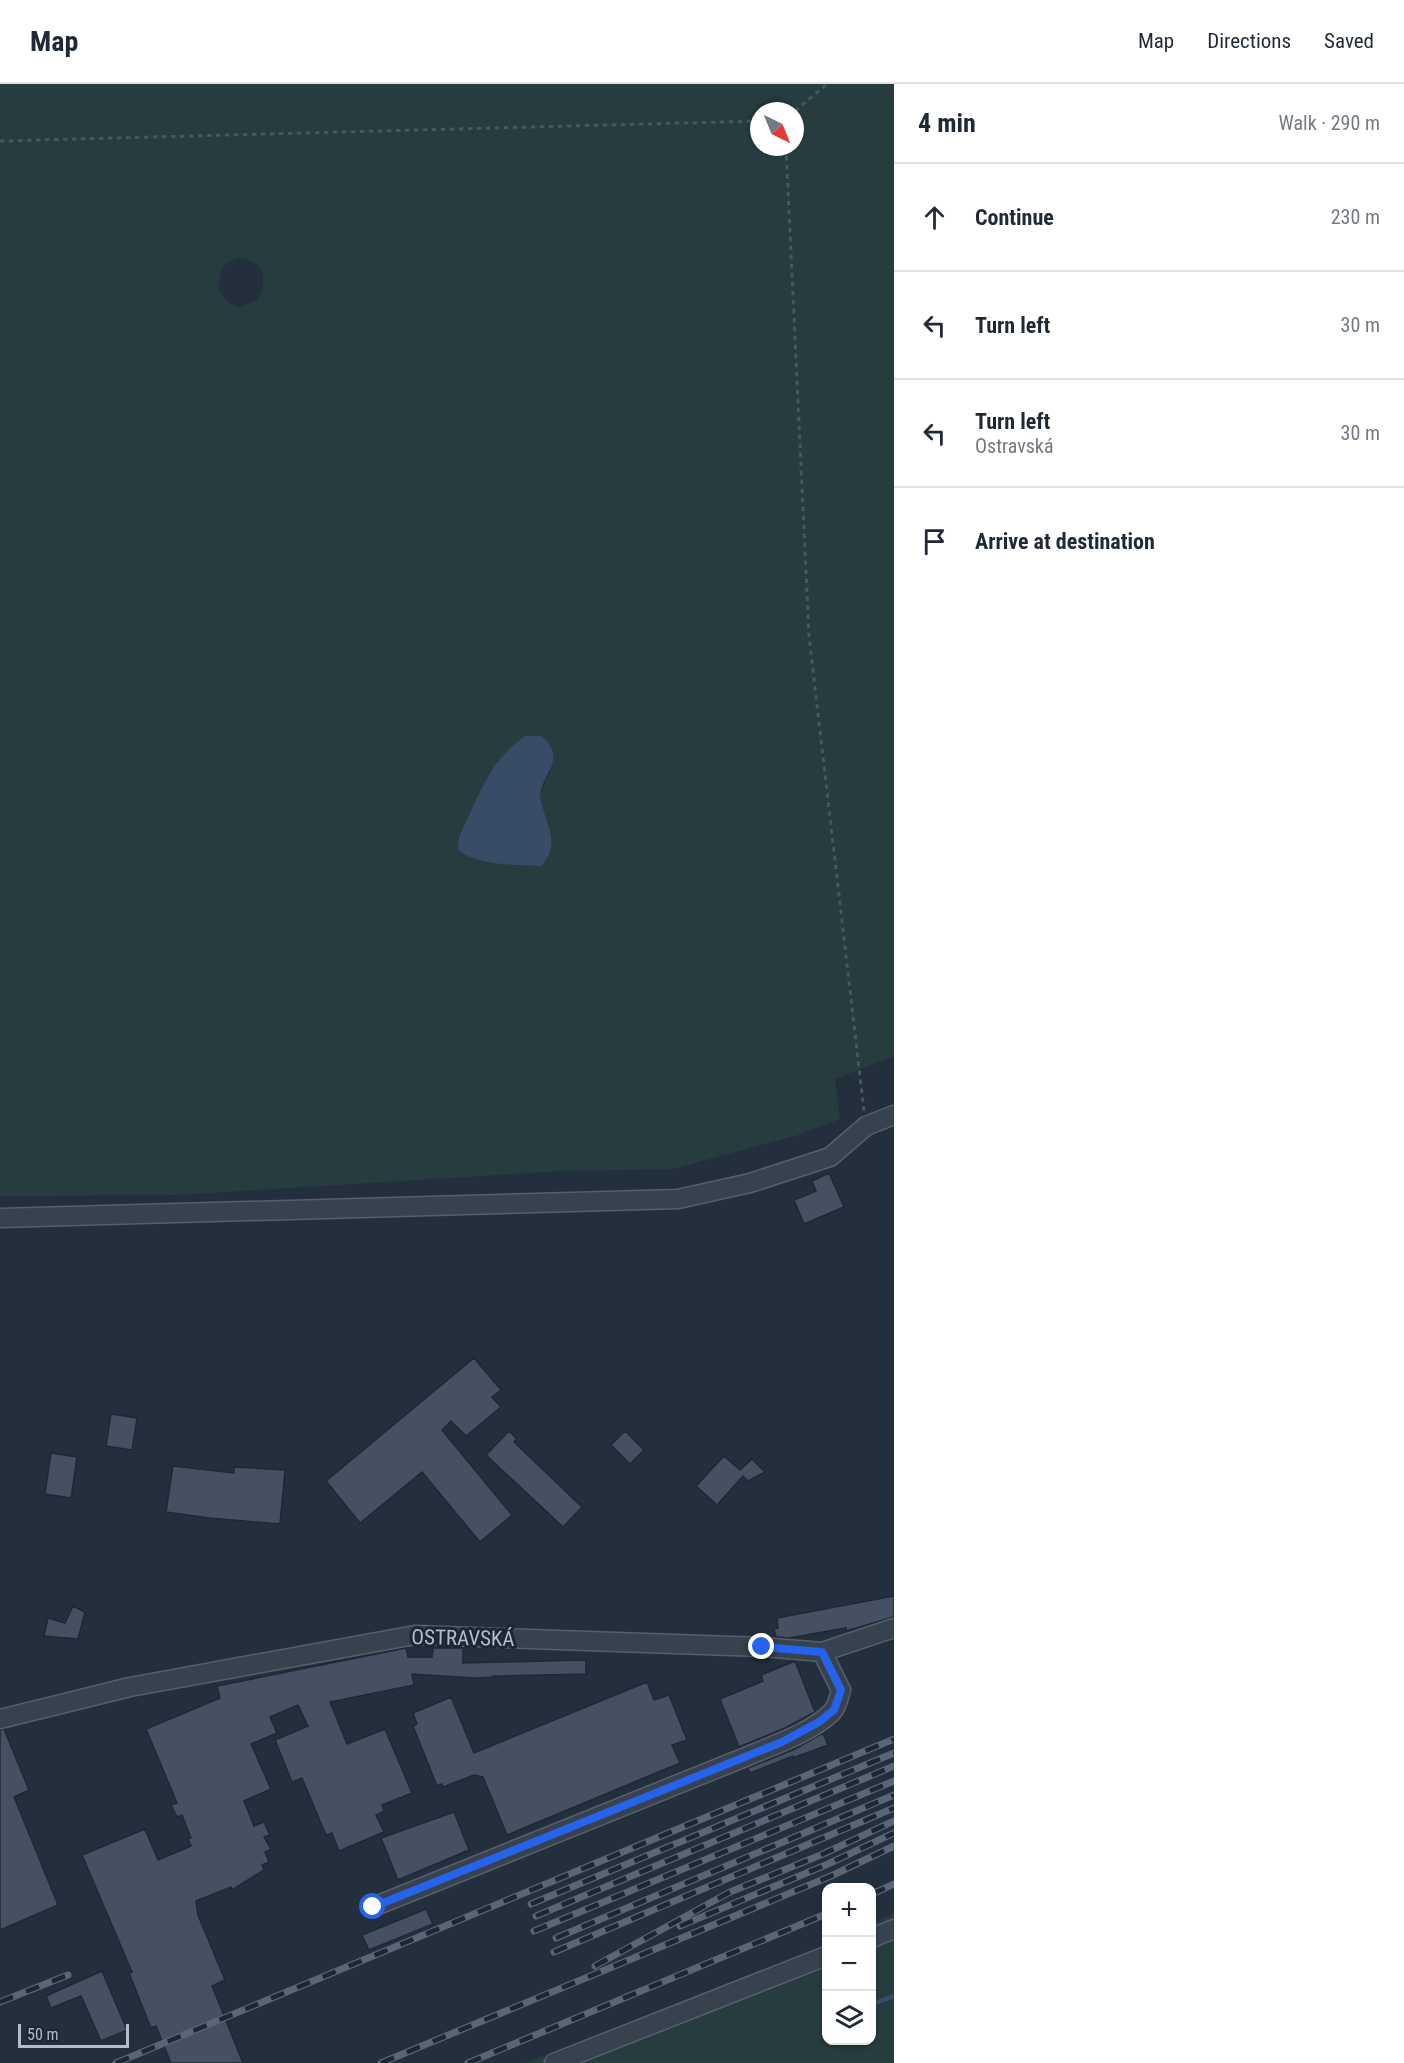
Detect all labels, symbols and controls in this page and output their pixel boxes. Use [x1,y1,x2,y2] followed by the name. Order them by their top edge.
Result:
[30,25,78,58] text: Map
[1138,29,1174,53] text: Map
[1207,29,1291,53] text: Directions
[1324,29,1374,53] text: Saved
[750,102,804,156] north arrow
[918,108,976,138] text: 4 min
[1279,111,1380,135] text: Walk · 290 m
[918,201,951,234] icon: ahead
[975,205,1054,230] text: Continue
[1331,205,1380,229] text: 230 m
[918,309,951,342] icon: left
[975,313,1050,338] text: Turn left
[1341,313,1380,337] text: 30 m
[975,409,1050,434] text: Turn left
[918,417,951,450] icon: left
[1341,421,1380,445] text: 30 m
[975,434,1053,458] text: Ostravská
[918,525,951,558] icon: arrive
[975,529,1155,554] text: Arrive at destination
[411,1625,515,1651] street label: OSTRAVSKÁ
[748,1633,774,1659] route end
[822,1883,876,2045] map controls
[822,1883,876,1937] button: +
[359,1893,385,1919] route start
[822,1937,876,1991] button: −
[822,1991,876,2045] button: layers
[18,2021,129,2048] scale bar
[27,2025,59,2044] text: 50 m

